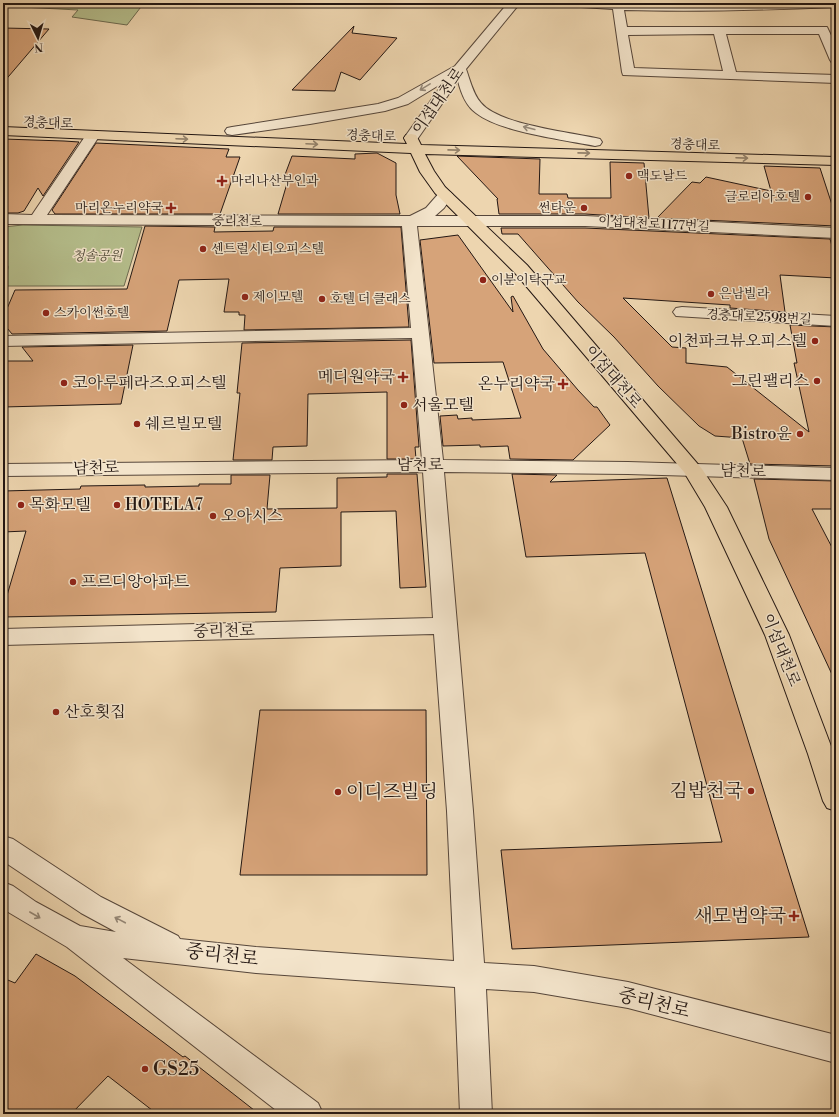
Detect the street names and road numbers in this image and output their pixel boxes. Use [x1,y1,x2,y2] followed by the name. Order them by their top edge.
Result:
[408,63,469,138] street label: 이섭대천로
[23,114,74,132] street label: 경충대로
[346,127,397,145] street label: 경충대로
[670,136,721,154] street label: 경충대로
[212,213,263,229] street label: 중리천로
[598,213,710,235] street label: 이섭대천로1177번길
[706,306,812,328] street label: 경충대로2598번길
[580,341,646,413] street label: 이섭대천로
[397,455,444,475] street label: 남천로
[73,458,120,478] street label: 남천로
[719,460,767,482] street label: 남천로
[757,610,805,690] street label: 이섭대천로
[193,620,256,642] street label: 중리천로
[184,939,260,971] street label: 중리천로
[615,982,693,1024] street label: 중리천로

